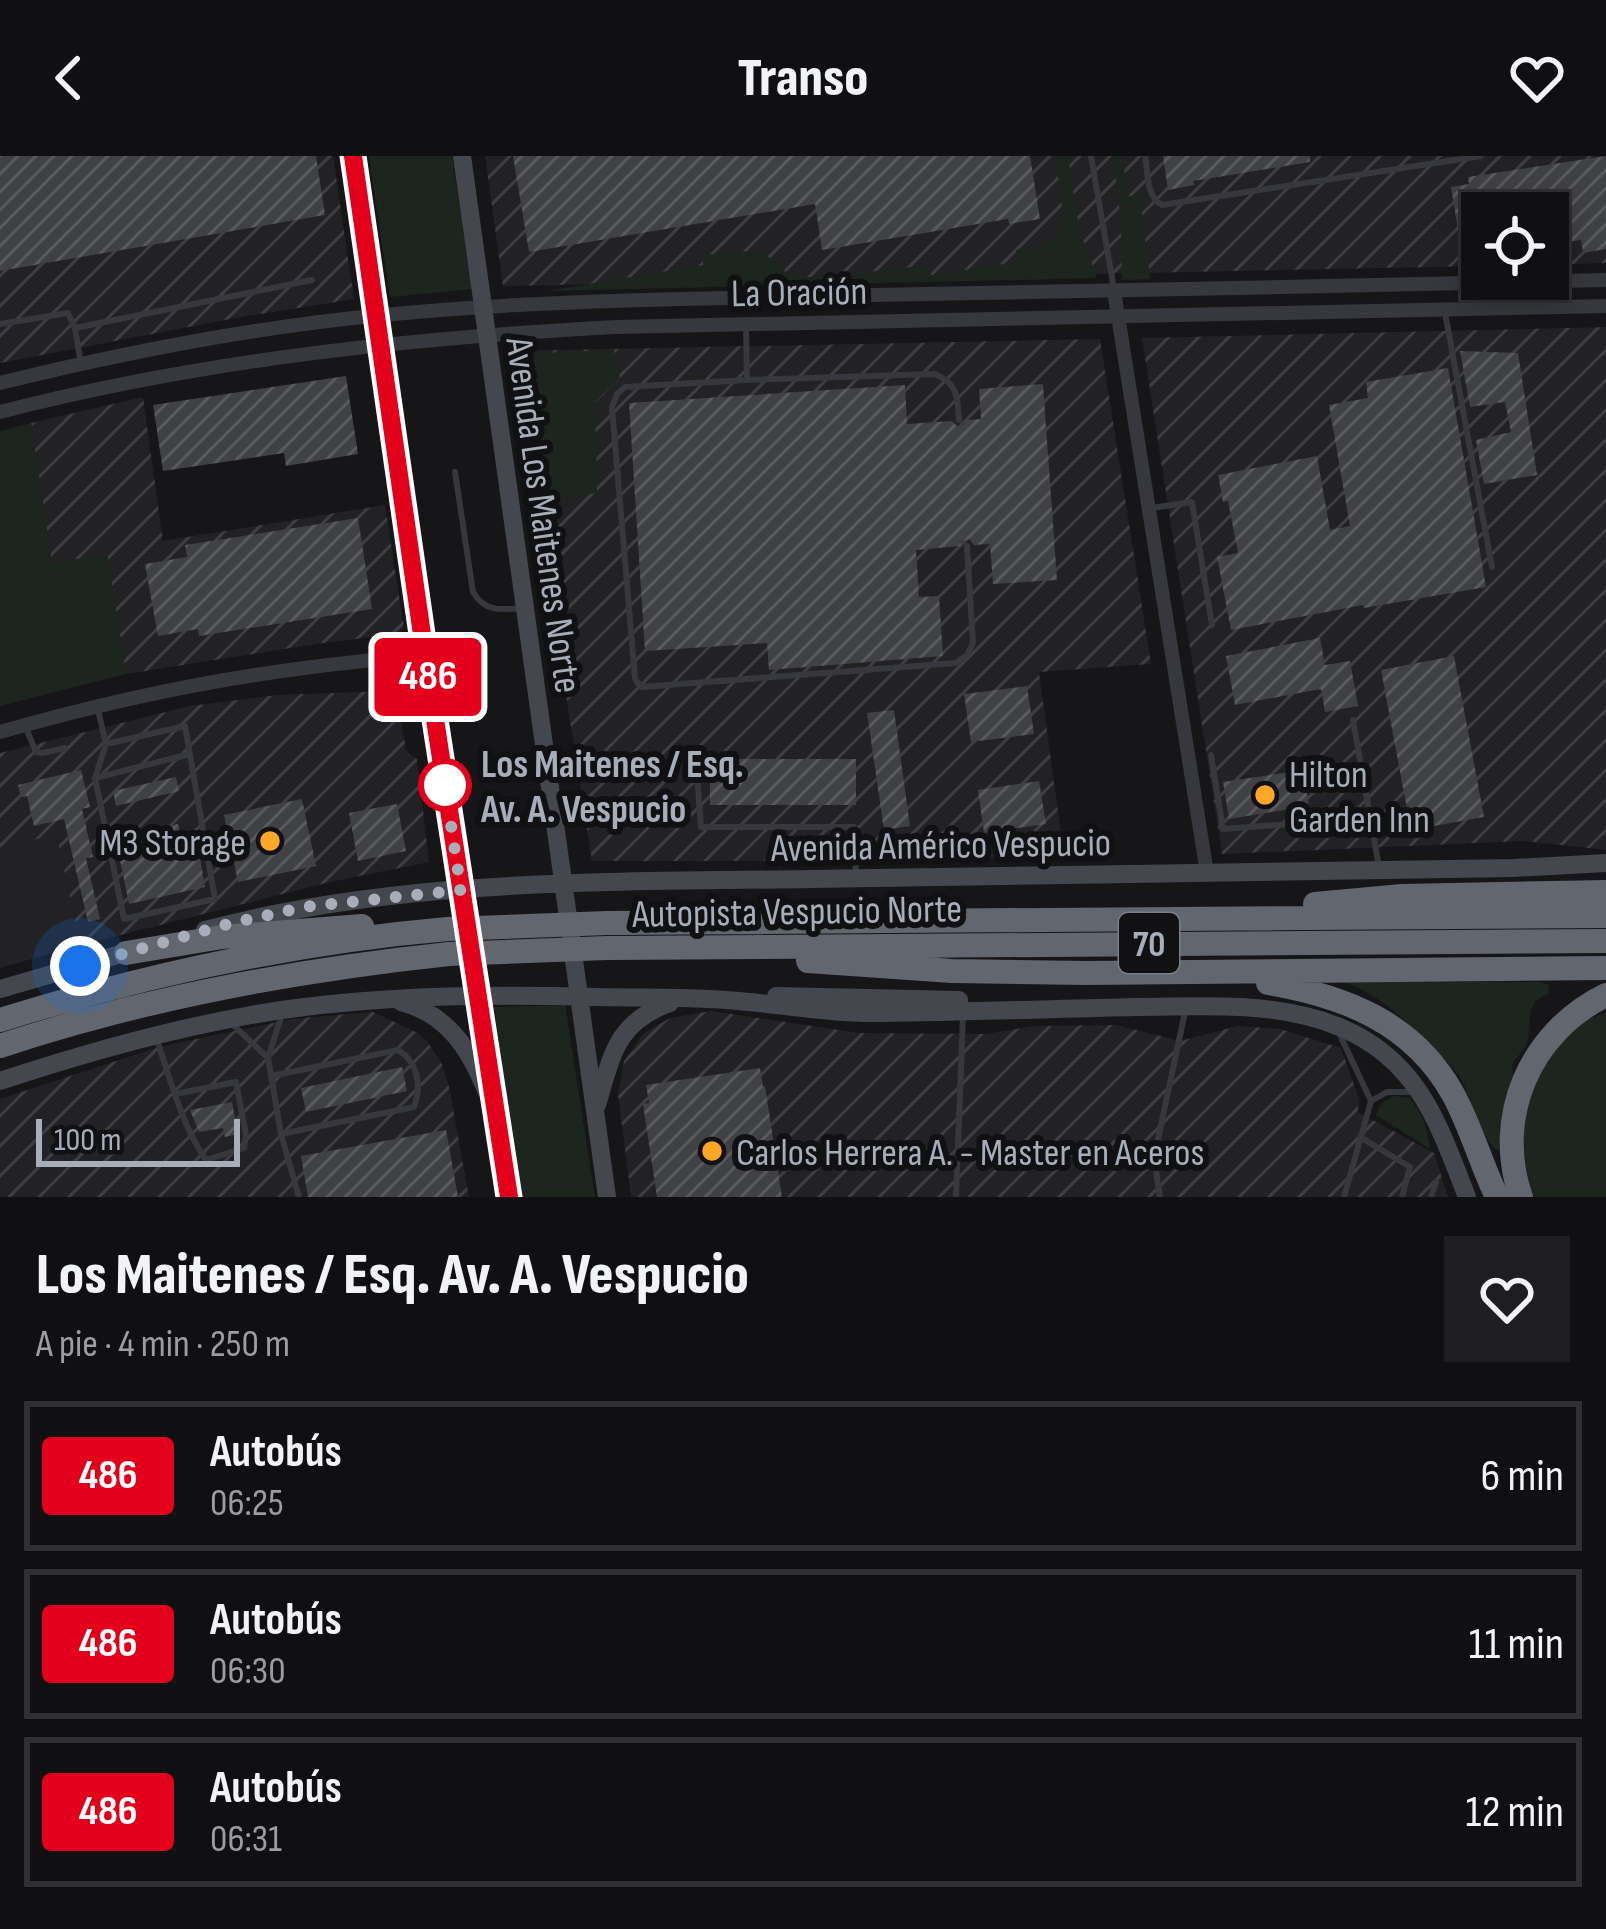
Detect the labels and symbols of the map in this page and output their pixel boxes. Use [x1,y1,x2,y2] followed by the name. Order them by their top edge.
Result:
[731,269,868,318] street label: La Oración
[494,333,591,696] street label: Avenida Los Maitenes Norte
[359,638,497,716] line badge: 486
[480,742,744,834] place label: Los Maitenes / Esq. Av. A. Vespucio
[1289,752,1430,844] place label: Hilton Garden Inn
[420,760,470,810] marker: Los Maitenes / Esq. Av. A. Vespucio
[1252,782,1278,808] marker: Hilton Garden Inn
[99,820,246,867] place label: M3 Storage
[770,820,1111,873] street label: Avenida Américo Vespucio
[257,828,283,854] marker: M3 Storage
[631,886,962,939] street label: Autopista Vespucio Norte
[1119,913,1179,973] road number: 70
[50,936,110,996] your location
[36,1113,240,1166] scale bar
[736,1130,1204,1177] place label: Carlos Herrera A. - Master en Aceros
[699,1138,725,1164] marker: Carlos Herrera A. - Master en Aceros

